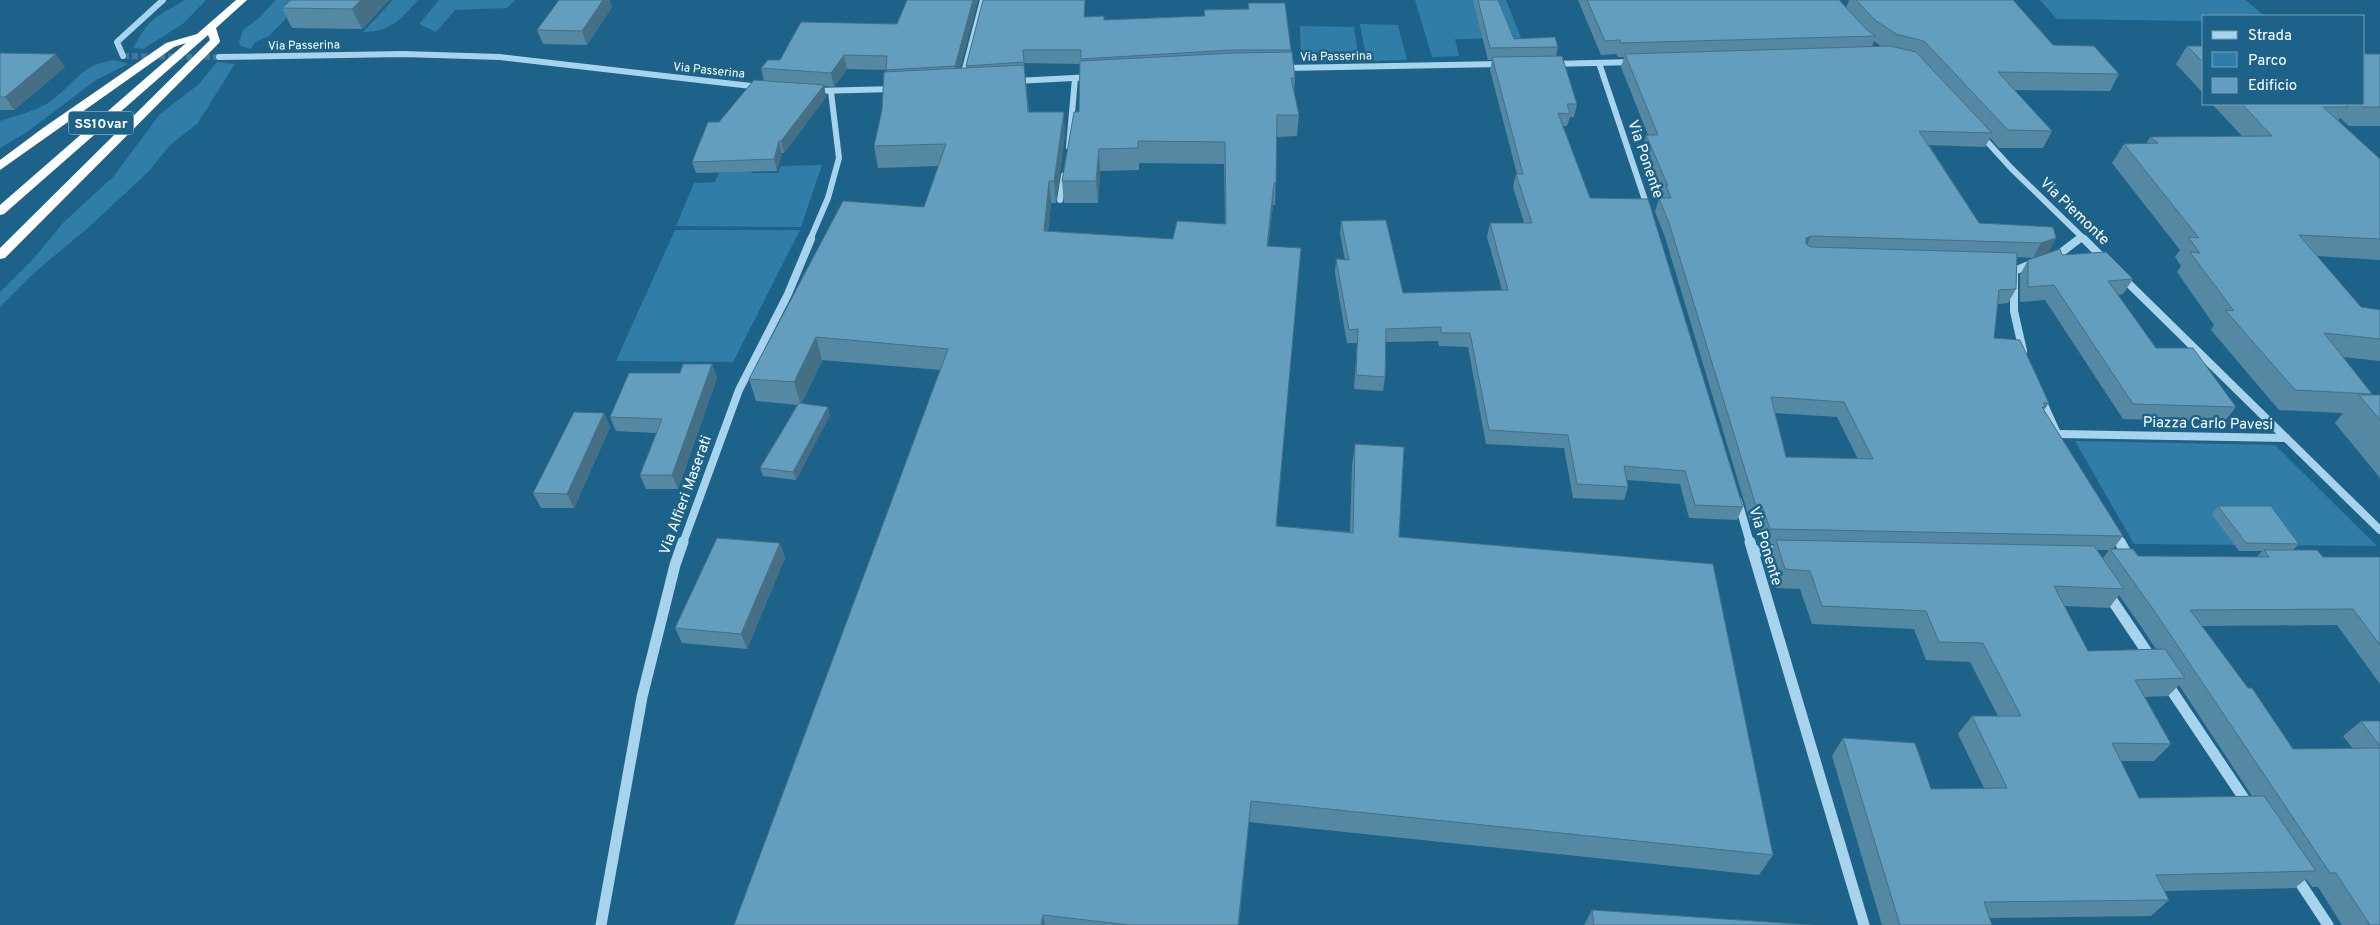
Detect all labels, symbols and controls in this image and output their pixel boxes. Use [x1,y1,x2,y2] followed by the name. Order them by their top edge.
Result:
[2202,15,2365,105] legend
[2248,27,2292,46] text: Strada
[268,37,340,55] street label: Via Passerina
[1300,48,1372,66] street label: Via Passerina
[2248,52,2287,71] text: Parco
[672,59,746,83] street label: Via Passerina
[2248,77,2297,96] text: Edificio
[68,112,134,134] road number: SS10var
[1622,118,1667,201] street label: Via Ponente
[2035,174,2113,250] street label: Via Piemonte
[2143,414,2273,435] street label: Piazza Carlo Pavesi
[656,433,717,558] street label: Via Alfieri Maserati
[1744,505,1786,588] street label: Via Ponente

